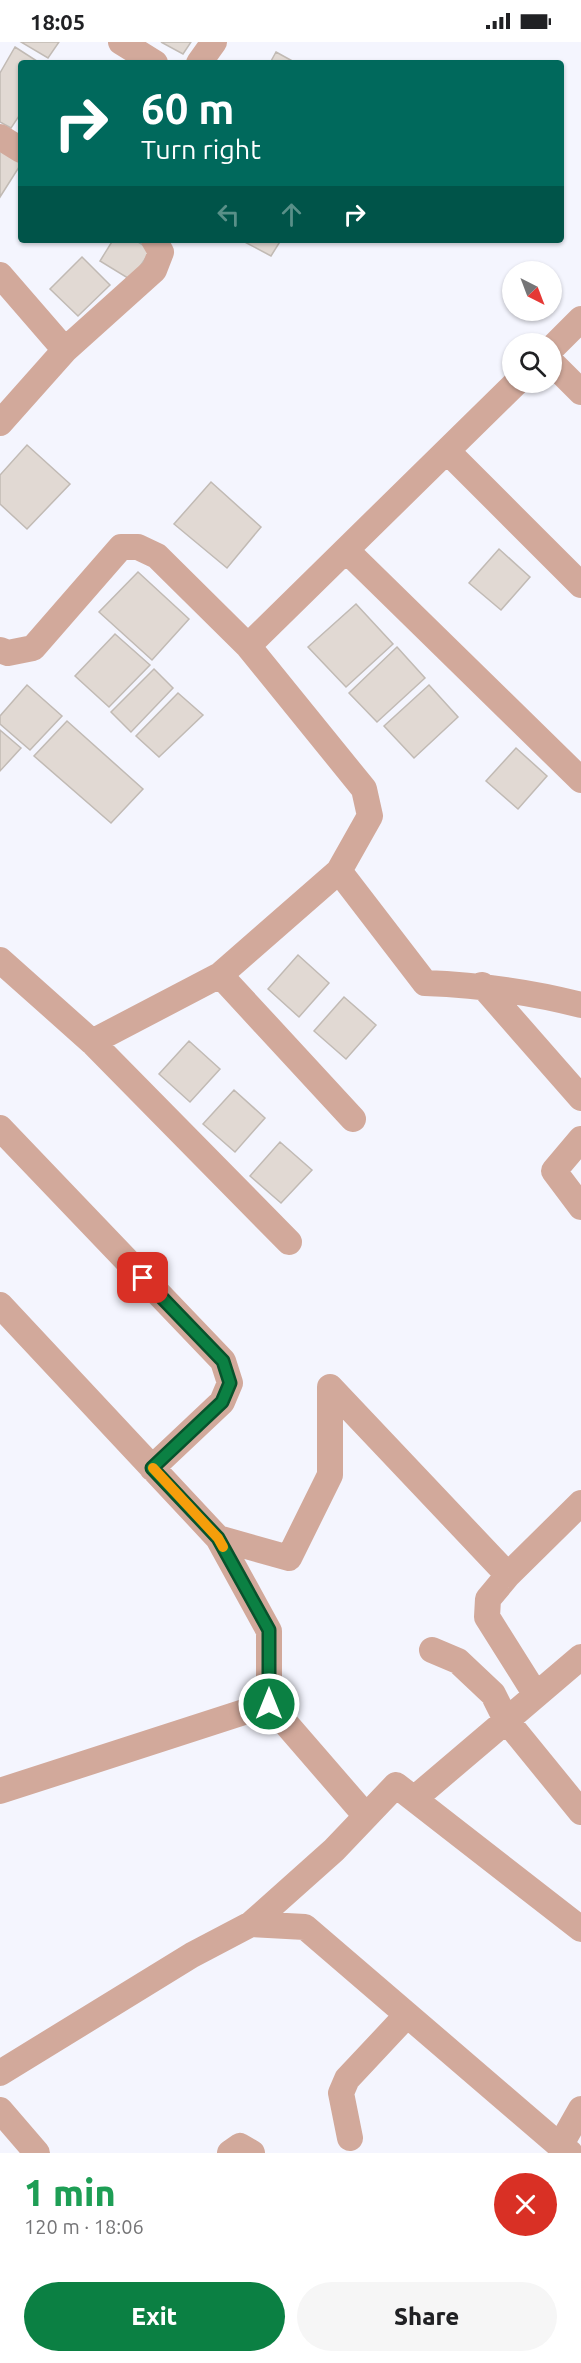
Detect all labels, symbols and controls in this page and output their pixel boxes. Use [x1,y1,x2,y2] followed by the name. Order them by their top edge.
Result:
[30,9,85,34] text: 18:05
[42,84,120,162] icon: right
[141,85,235,132] text: 60 m
[141,134,261,164] text: Turn right
[212,198,245,231] icon: left
[275,198,308,231] icon: ahead
[338,198,371,231] icon: right
[502,261,562,321] north arrow
[502,261,562,393] map controls
[502,333,562,393] button: search
[117,1252,168,1303] pin
[126,1261,159,1294] icon: arrive
[237,1672,301,1736] position arrow
[24,2172,116,2213] text: 1 min
[494,2173,557,2236] button: close
[24,2215,144,2238] text: 120 m · 18:06
[24,2282,285,2351] button: Exit
[297,2282,557,2351] button: Share

